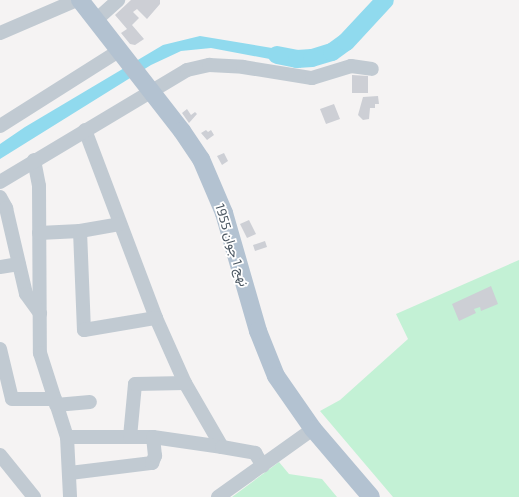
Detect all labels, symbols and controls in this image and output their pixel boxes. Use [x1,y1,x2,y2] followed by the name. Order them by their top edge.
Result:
[212,202,252,288] street label: نهج 1 جوان 1955

